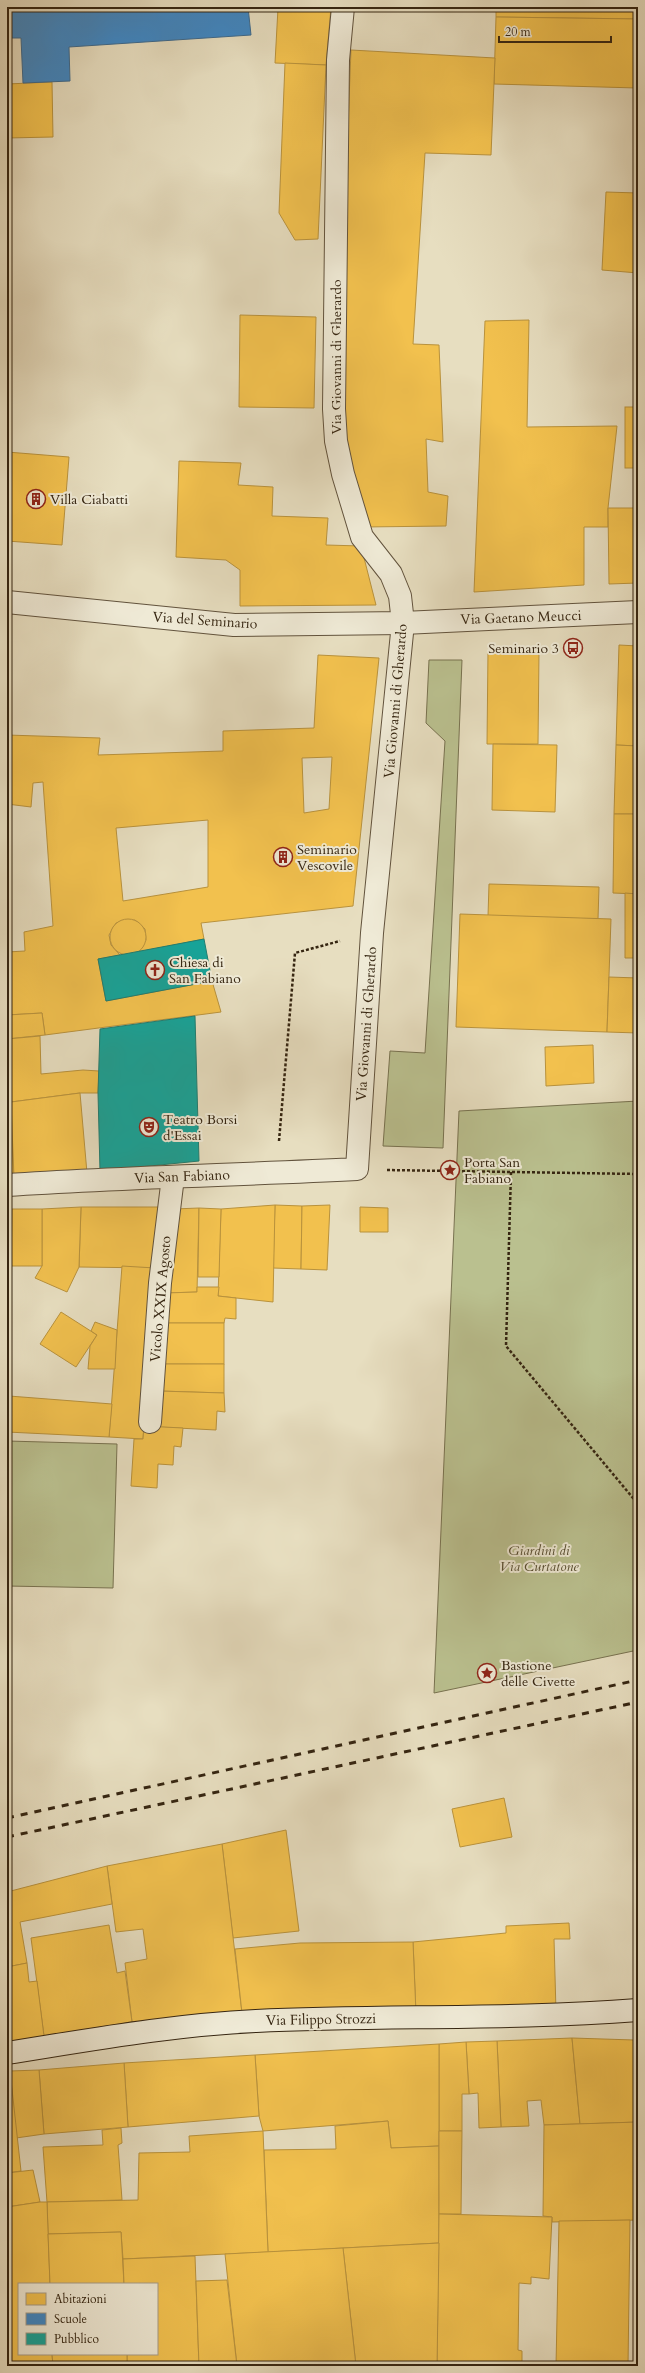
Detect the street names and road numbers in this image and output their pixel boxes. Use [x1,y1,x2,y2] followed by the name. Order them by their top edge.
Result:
[327,279,346,434] street label: Via Giovanni di Gherardo
[460,606,582,629] street label: Via Gaetano Meucci
[152,607,258,634] street label: Via del Seminario
[379,623,412,779] street label: Via Giovanni di Gherardo
[352,946,381,1102] street label: Via Giovanni di Gherardo
[134,1165,231,1188] street label: Via San Fabiano
[146,1235,176,1363] street label: Vicolo XXIX Agosto
[266,2009,376,2030] street label: Via Filippo Strozzi

